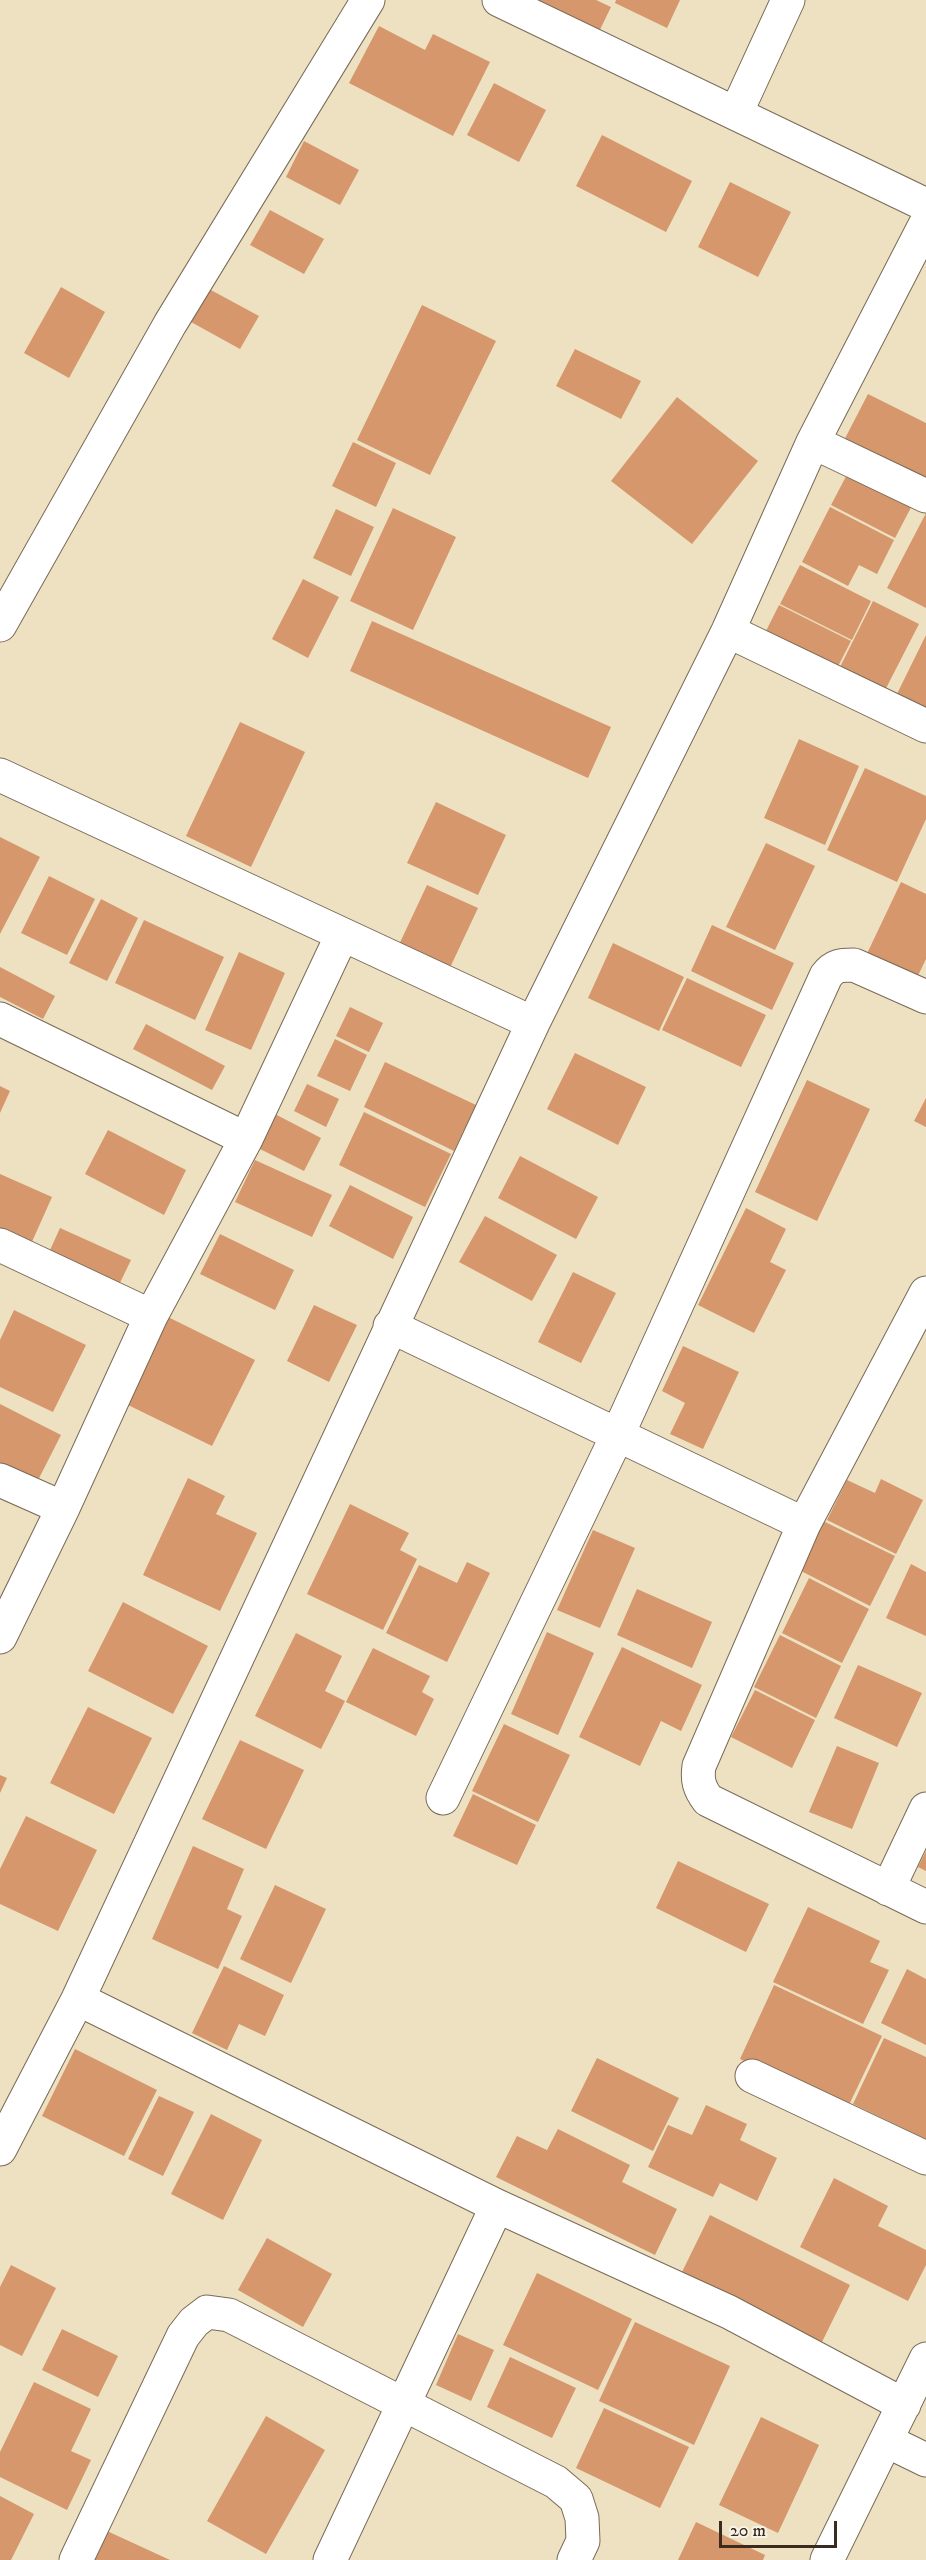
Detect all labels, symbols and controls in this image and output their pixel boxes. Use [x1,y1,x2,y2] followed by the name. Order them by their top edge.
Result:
[722,2509,840,2547] scale bar
[730,2520,766,2542] text: 20 m

